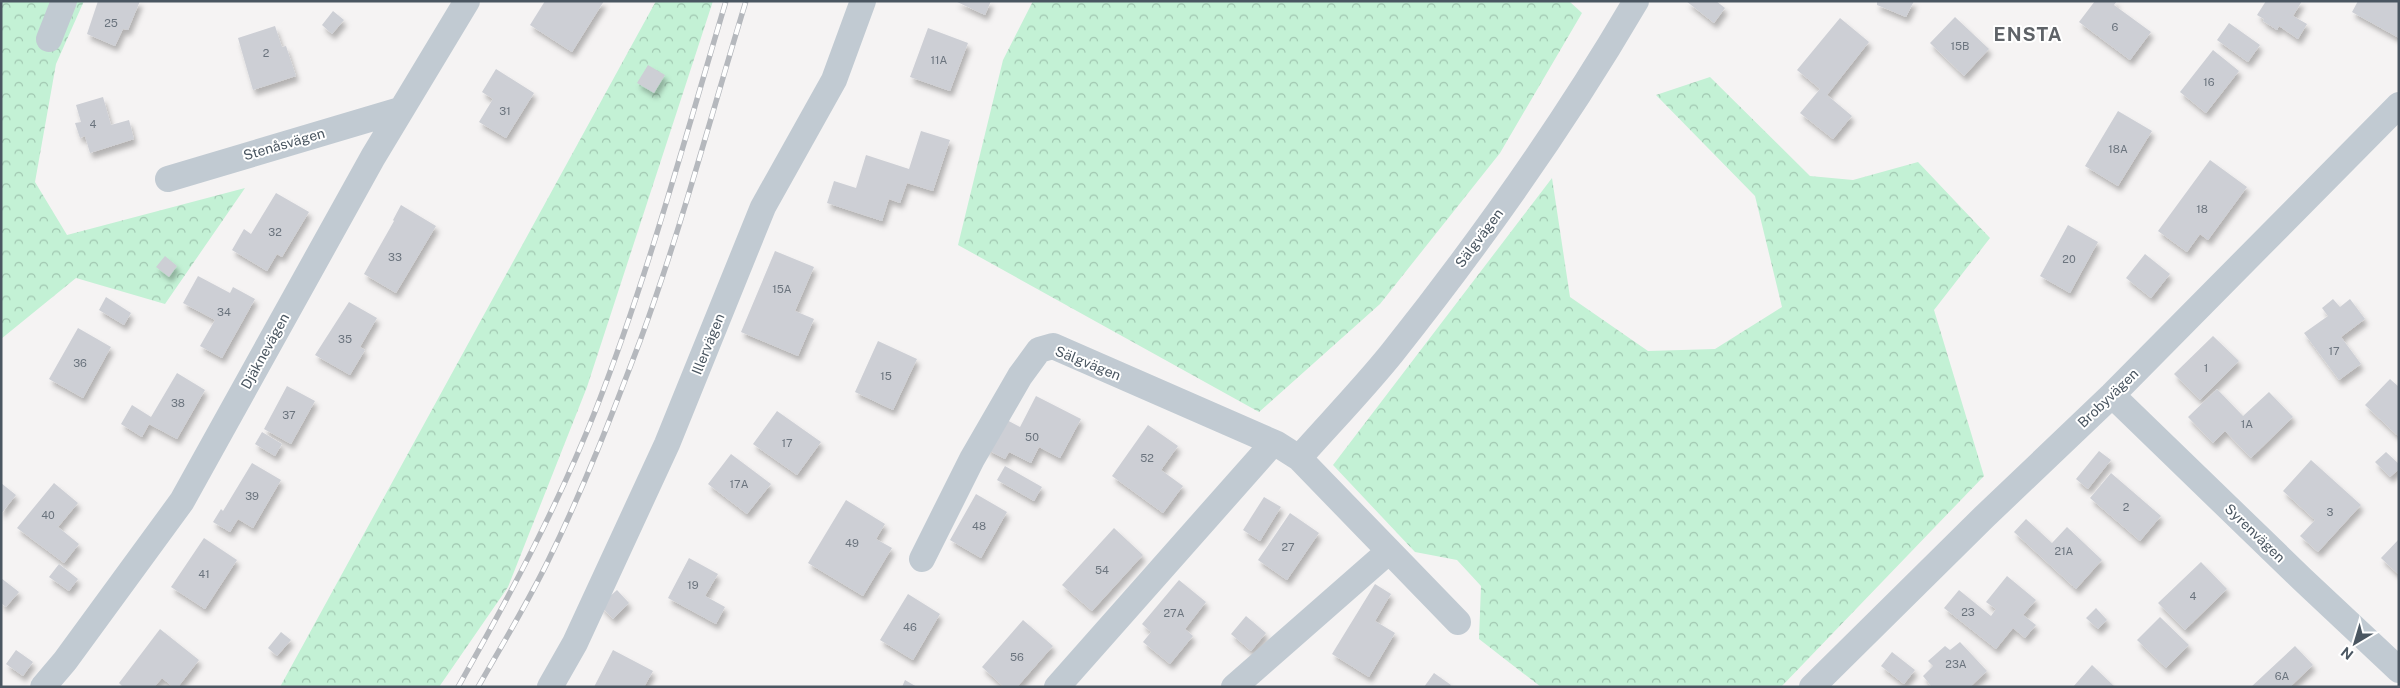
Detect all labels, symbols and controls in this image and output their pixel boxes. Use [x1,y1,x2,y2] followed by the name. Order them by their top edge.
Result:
[104,17,118,29] house number: 25
[2112,21,2119,33] house number: 6
[1994,23,2062,45] district label: ENSTA
[1951,40,1969,52] house number: 15B
[263,47,270,59] house number: 2
[931,54,948,66] house number: 11A
[2203,76,2215,88] house number: 16
[499,105,511,117] house number: 31
[90,118,97,130] house number: 4
[241,125,327,163] street label: Stenåsvägen
[2108,143,2128,155] house number: 18A
[2196,203,2208,215] house number: 18
[1452,206,1506,270] street label: Sälgvägen
[268,226,282,238] house number: 32
[388,251,402,263] house number: 33
[2062,253,2076,265] house number: 20
[772,283,792,295] house number: 15A
[217,306,231,318] house number: 34
[238,310,292,392] street label: Djäknevägen
[688,311,728,377] street label: Illervägen
[338,333,352,345] house number: 35
[1053,343,1123,383] street label: Sälgvägen
[2328,345,2340,357] house number: 17
[73,357,87,369] house number: 36
[2204,362,2208,374] house number: 1
[2075,365,2141,431] street label: Brobyvägen
[880,370,892,382] house number: 15
[171,397,185,409] house number: 38
[282,409,296,421] house number: 37
[2241,418,2253,430] house number: 1A
[1025,431,1039,443] house number: 50
[781,437,793,449] house number: 17
[1140,452,1154,464] house number: 52
[730,478,749,490] house number: 17A
[245,490,259,502] house number: 39
[2222,500,2288,566] street label: Syrenvägen
[2123,501,2130,513] house number: 2
[2327,506,2334,518] house number: 3
[41,509,55,521] house number: 40
[972,520,986,532] house number: 48
[845,537,859,549] house number: 49
[1281,541,1295,553] house number: 27
[2055,545,2074,557] house number: 21A
[1095,564,1109,576] house number: 54
[198,568,210,580] house number: 41
[687,579,699,591] house number: 19
[2190,590,2197,602] house number: 4
[1961,606,1975,618] house number: 23
[1164,607,1185,619] house number: 27A
[2330,618,2380,668] north arrow
[903,621,917,633] house number: 46
[2338,644,2356,663] text: N
[1010,651,1024,663] house number: 56
[1945,658,1967,670] house number: 23A
[2275,670,2290,682] house number: 6A

